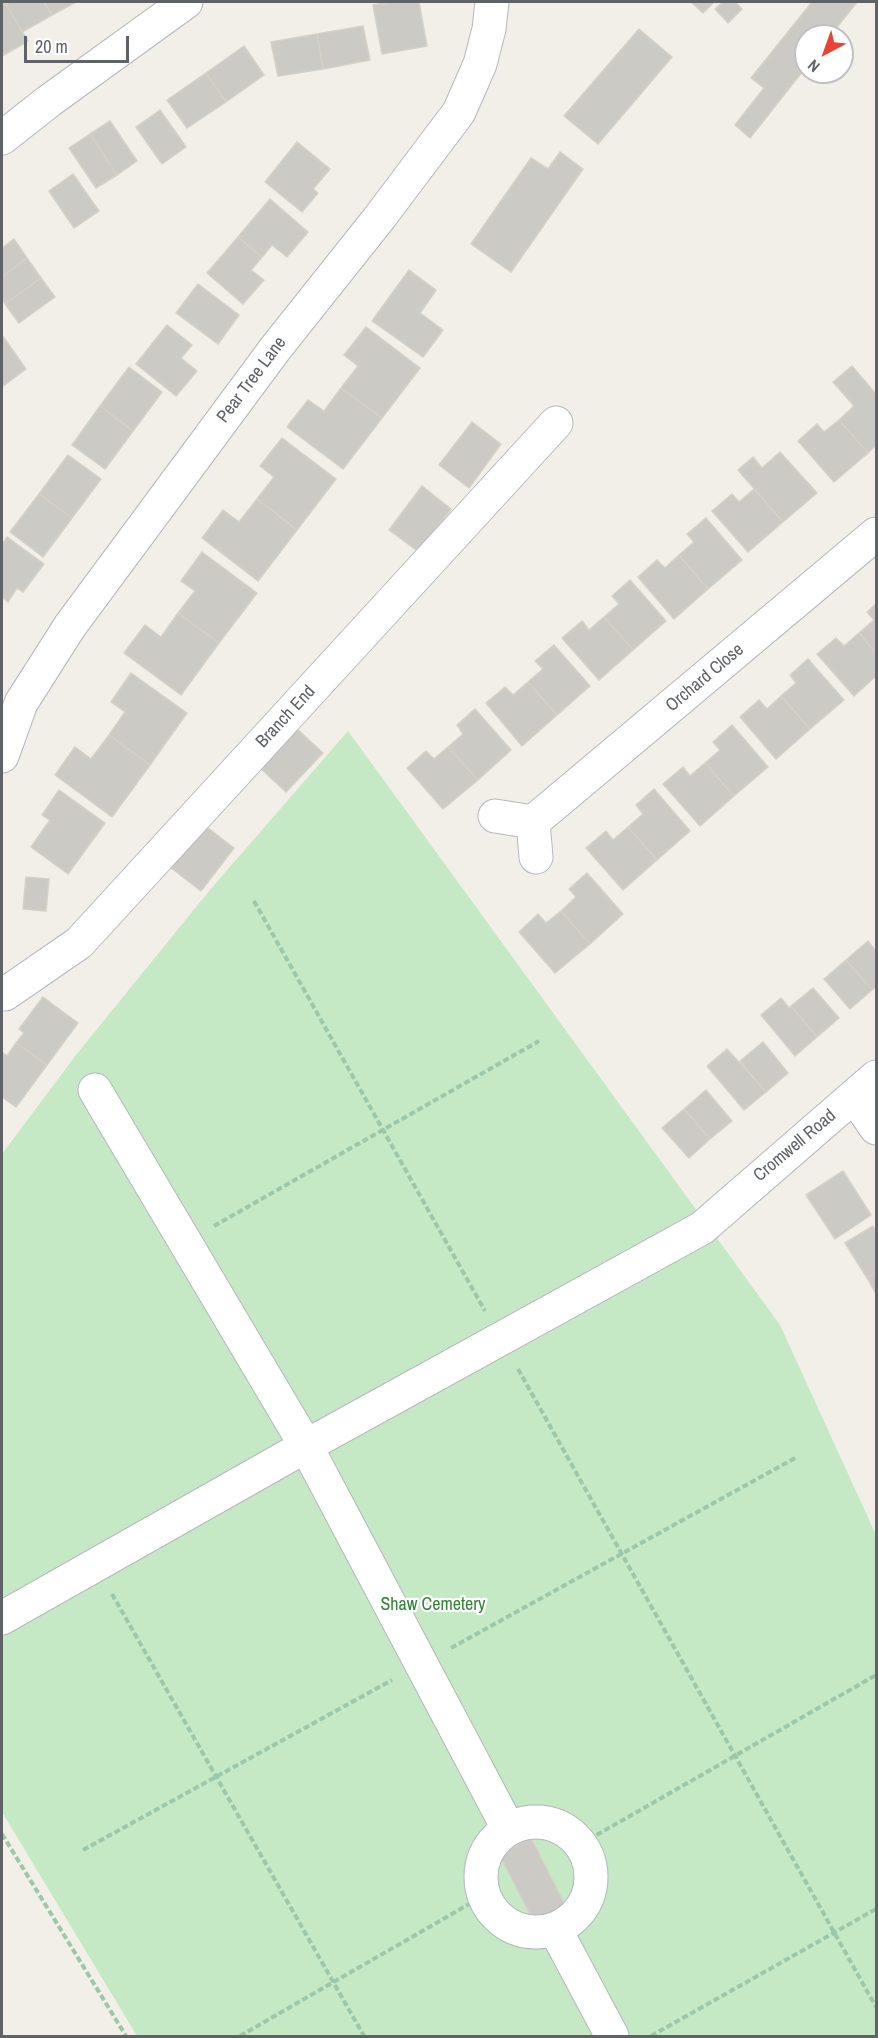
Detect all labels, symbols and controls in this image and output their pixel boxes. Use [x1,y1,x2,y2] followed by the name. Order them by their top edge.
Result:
[27,24,132,62] scale bar
[794,24,854,84] north arrow
[35,34,68,59] text: 20 m
[803,55,824,77] text: N
[213,333,291,427] street label: Pear Tree Lane
[662,639,748,717] street label: Orchard Close
[252,681,320,753] street label: Branch End
[749,1105,841,1187] street label: Cromwell Road
[381,1594,485,1616] park label: Shaw Cemetery

